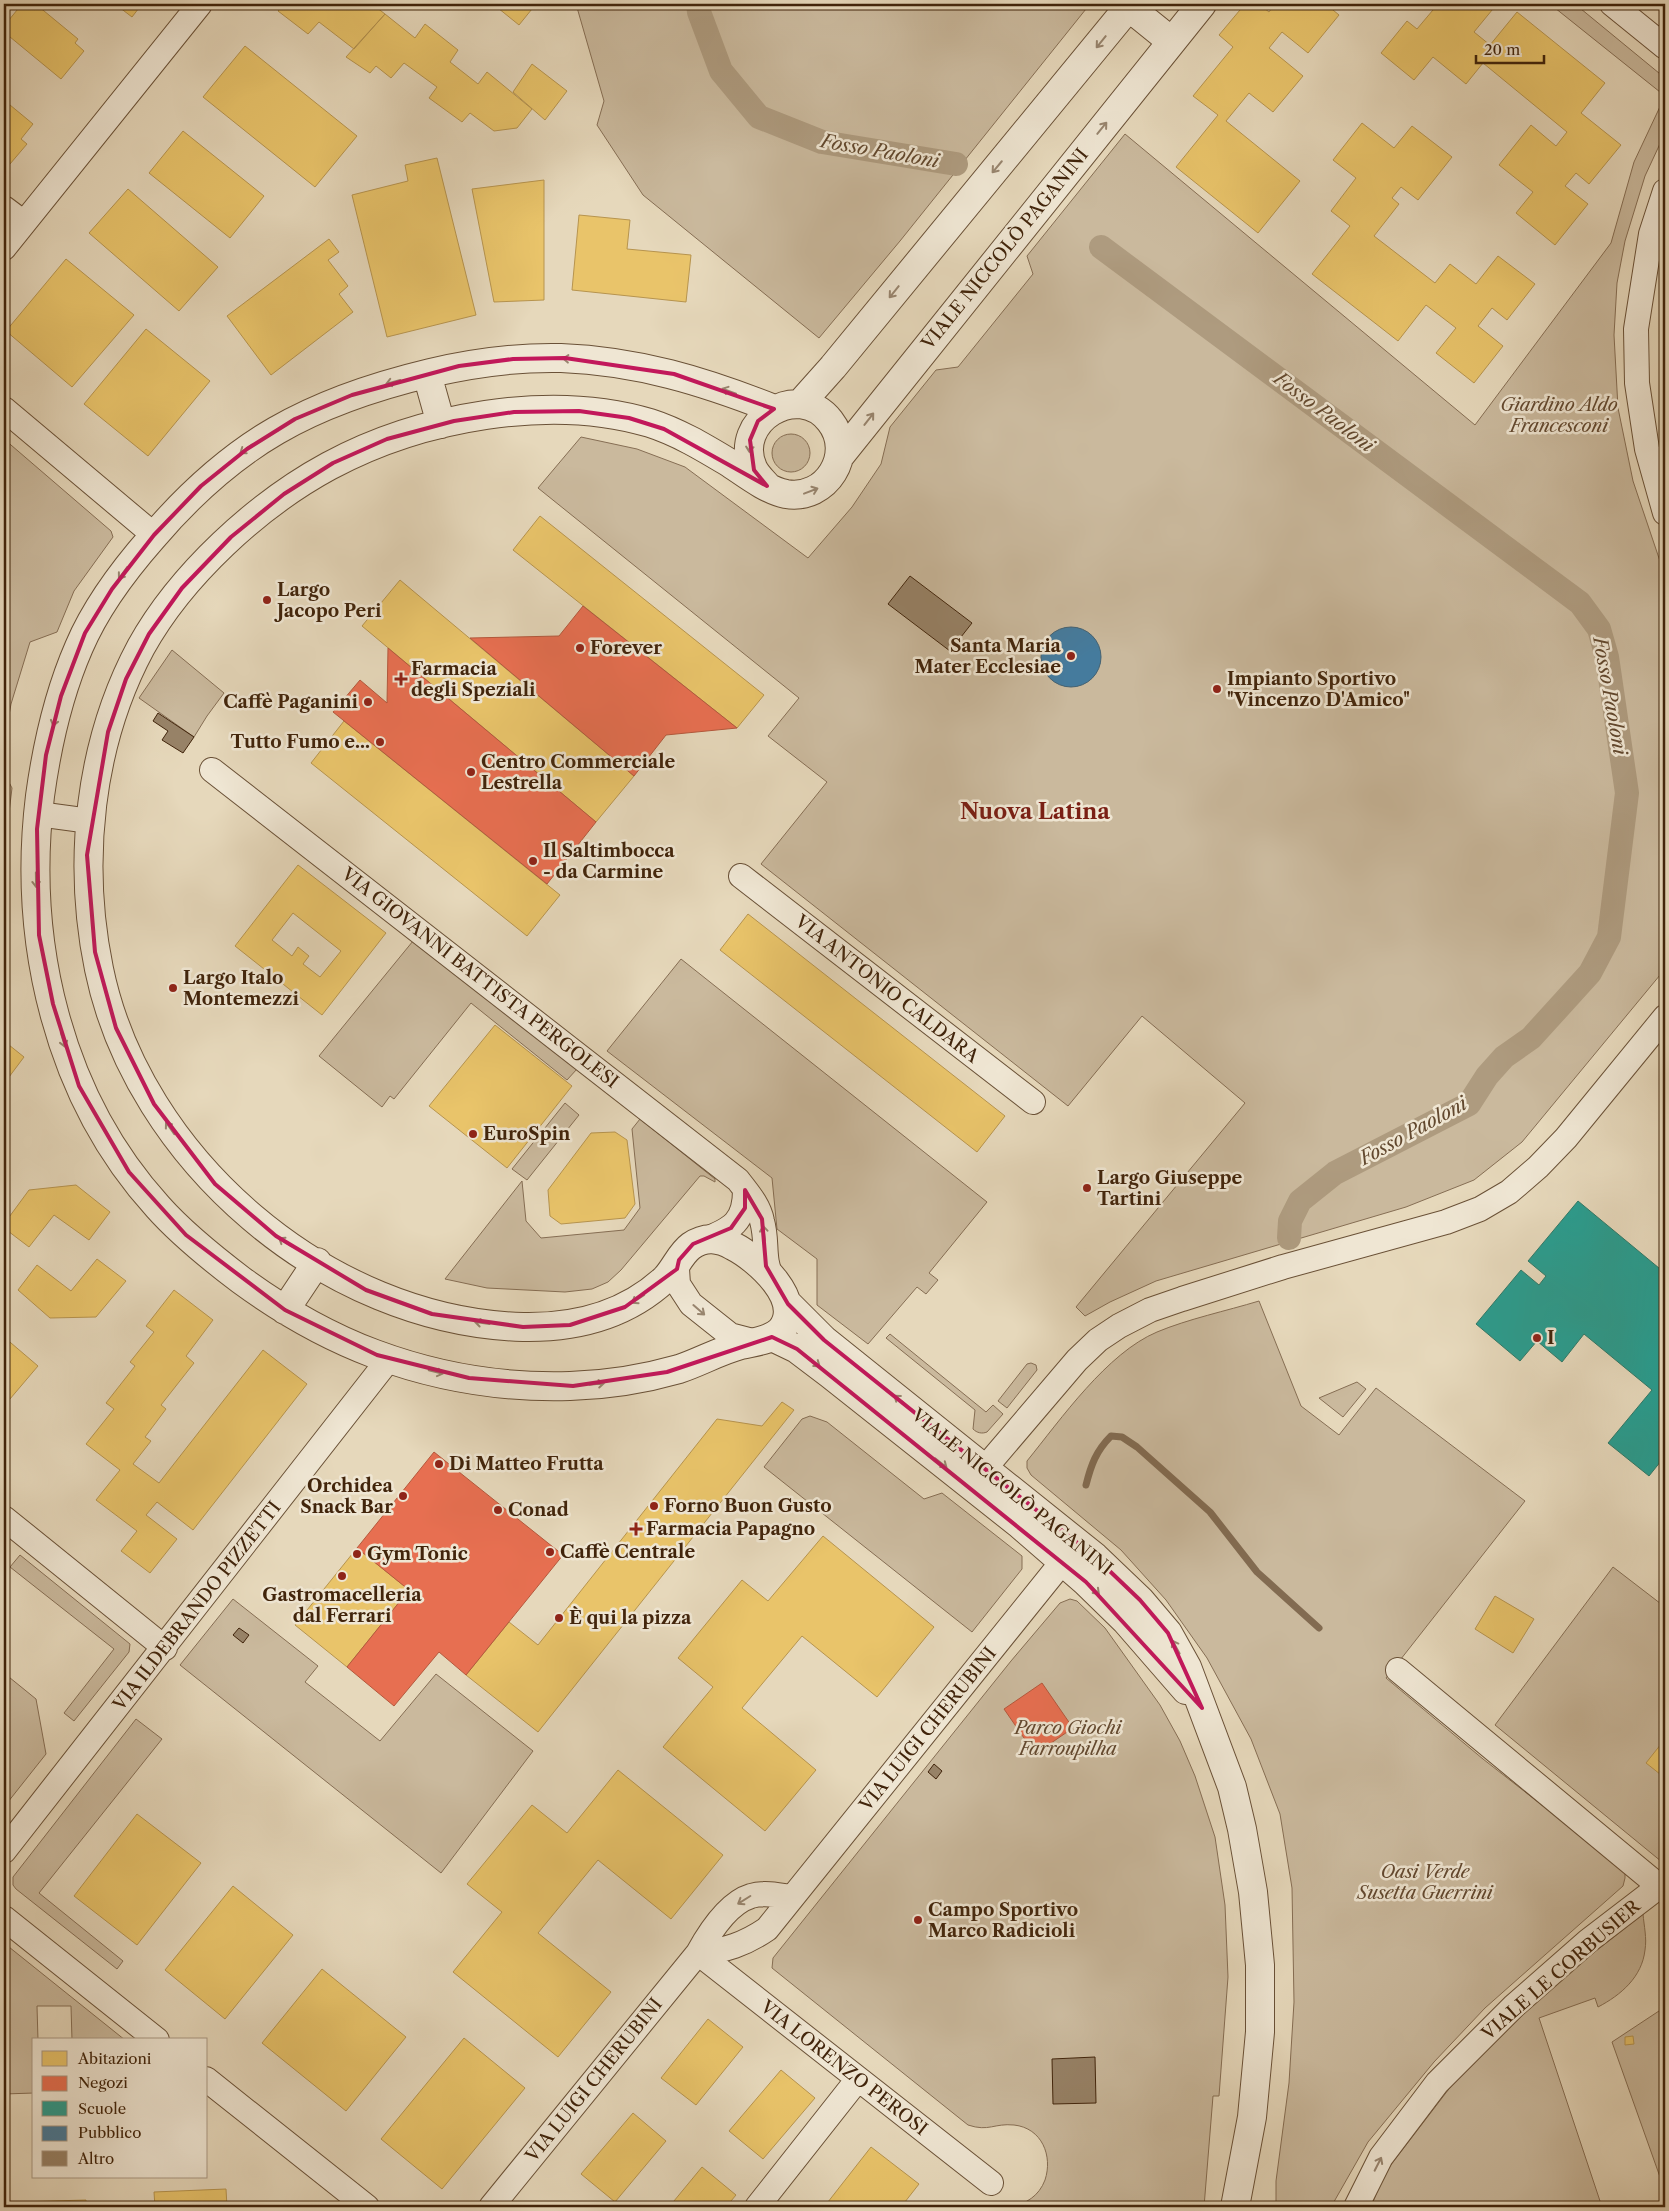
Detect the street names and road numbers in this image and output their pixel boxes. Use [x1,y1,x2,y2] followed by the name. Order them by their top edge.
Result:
[916,143,1093,355] street label: VIALE NICCOLÒ PAGANINI
[336,862,623,1093] street label: VIA GIOVANNI BATTISTA PERGOLESI
[790,910,984,1068] street label: VIA ANTONIO CALDARA
[906,1403,1118,1580] street label: VIALE NICCOLÒ PAGANINI
[108,1497,286,1716] street label: VIA ILDEBRANDO PIZZETTI
[854,1642,1001,1816] street label: VIA LUIGI CHERUBINI
[1477,1895,1645,2045] street label: VIALE LE CORBUSIER
[520,1993,667,2167] street label: VIA LUIGI CHERUBINI
[755,1995,932,2140] street label: VIA LORENZO PEROSI

